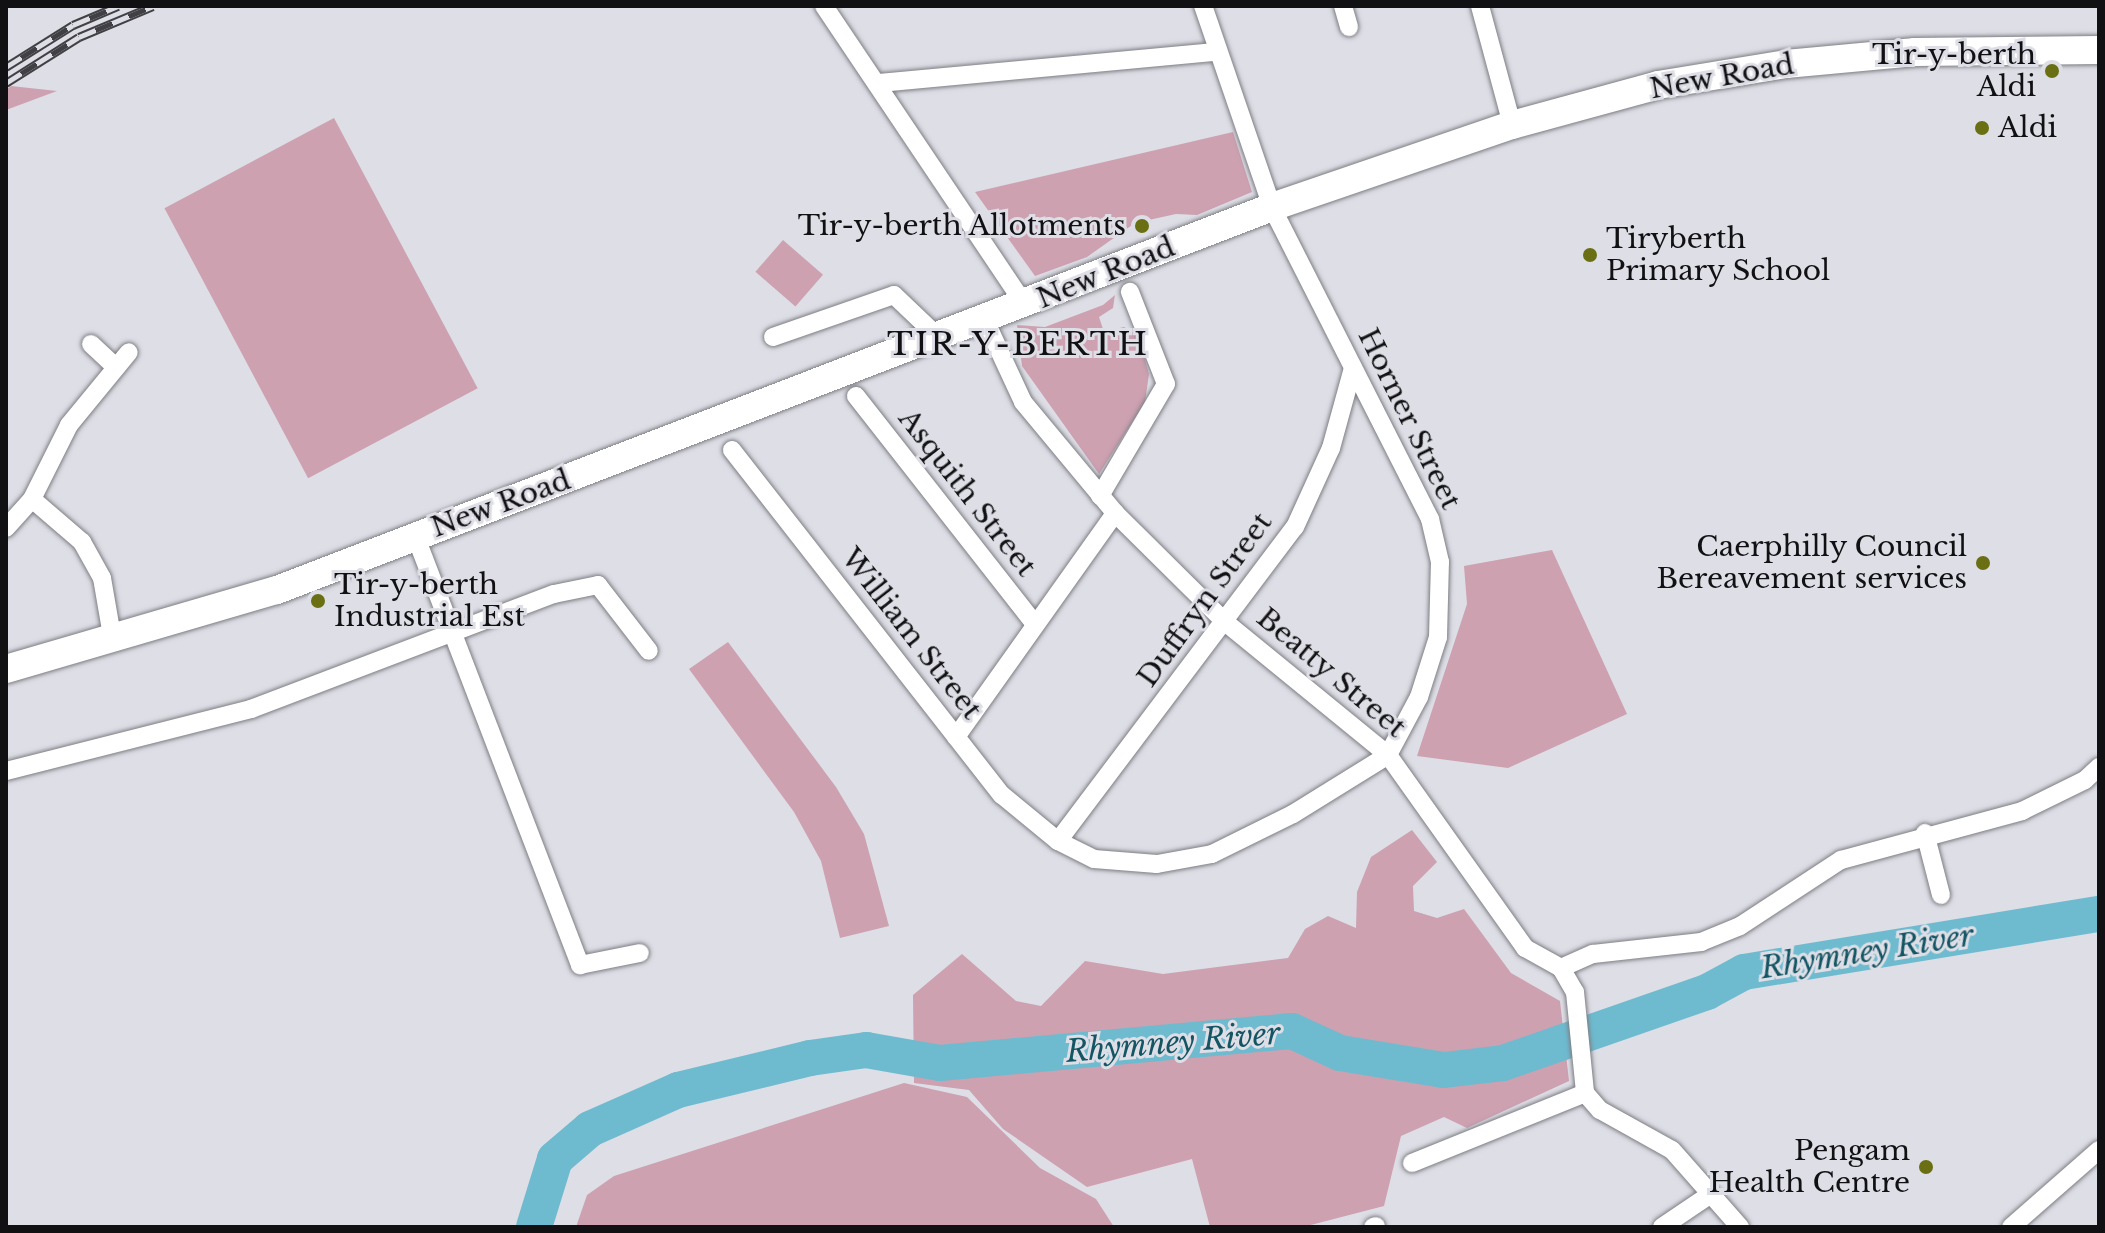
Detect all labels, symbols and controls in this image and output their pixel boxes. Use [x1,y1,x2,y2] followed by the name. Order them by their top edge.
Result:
[1872,38,2036,104] place label: Tir-y-berth Aldi
[1647,48,1797,106] street label: New Road
[2043,62,2061,80] marker: Tir-y-berth Aldi
[1998,111,2057,145] place label: Aldi
[1973,119,1991,137] marker: Aldi
[797,209,1126,243] place label: Tir-y-berth Allotments
[1133,217,1151,235] marker: Tir-y-berth Allotments
[1606,222,1831,288] place label: Tiryberth Primary School
[1032,230,1180,316] street label: New Road
[1581,246,1599,264] marker: Tiryberth Primary School
[1351,323,1467,515] street label: Horner Street
[887,325,1149,363] district label: TIR-Y-BERTH
[891,403,1043,583] street label: Asquith Street
[426,463,576,545] street label: New Road
[1131,507,1279,693] street label: Duffryn Street
[1656,530,1967,596] place label: Caerphilly Council Bereavement services
[834,542,988,726] street label: William Street
[1974,554,1992,572] marker: Caerphilly Council Bereavement services
[334,568,525,634] place label: Tir-y-berth Industrial Est
[309,592,327,610] marker: Tir-y-berth Industrial Est
[1250,601,1412,745] street label: Beatty Street
[1758,917,1976,987] water label: Rhymney River
[1064,1016,1282,1070] water label: Rhymney River
[1709,1134,1910,1200] place label: Pengam Health Centre
[1917,1158,1935,1176] marker: Pengam Health Centre

